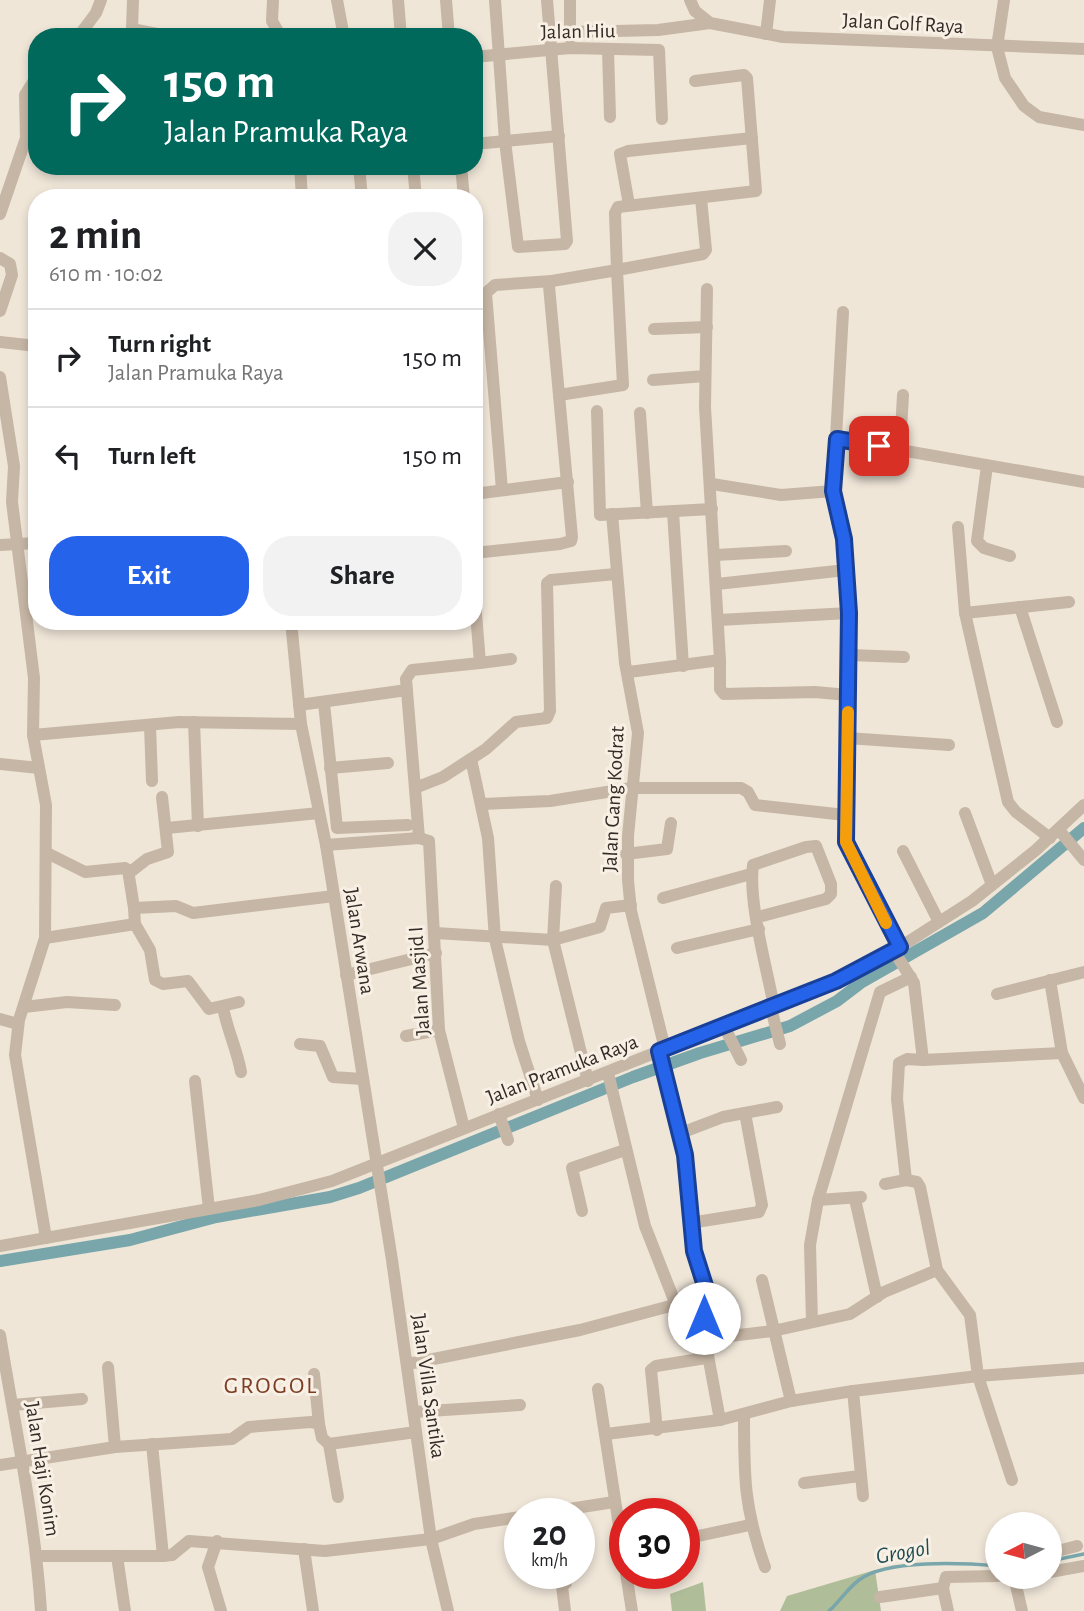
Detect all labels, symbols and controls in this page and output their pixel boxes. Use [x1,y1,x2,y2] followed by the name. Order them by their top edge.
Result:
[842,10,964,37] street label: Jalan Golf Raya
[540,20,616,43] street label: Jalan Hiu
[49,56,140,147] icon: right
[164,58,275,107] text: 150 m
[164,116,408,148] text: Jalan Pramuka Raya
[388,212,462,286] button: close
[49,214,142,256] text: 2 min
[49,263,163,286] text: 610 m · 10:02
[108,331,211,357] text: Turn right
[49,339,87,377] icon: right
[403,345,462,371] text: 150 m
[108,362,284,385] text: Jalan Pramuka Raya
[849,416,909,476] pin
[860,427,898,465] icon: arrive
[49,437,87,475] icon: left
[108,443,196,469] text: Turn left
[403,443,462,469] text: 150 m
[49,536,249,616] button: Exit
[263,536,462,616] button: Share
[599,725,628,873] street label: Jalan Gang Kodrat
[341,886,378,996] street label: Jalan Arwana
[405,926,434,1036] street label: Jalan Masjid I
[484,1031,641,1108] street label: Jalan Pramuka Raya
[667,1281,741,1355] position arrow
[408,1312,449,1460] street label: Jalan Villa Santika
[224,1374,318,1398] district label: GROGOL
[21,1400,64,1538] street label: Jalan Haji Konim
[609,1498,700,1589] speed limit sign: 30
[985,1512,1062,1589] north arrow
[985,1512,1062,1589] map controls
[532,1517,567,1552] text: 20
[874,1536,933,1569] water label: Grogol
[531,1552,568,1570] text: km/h

